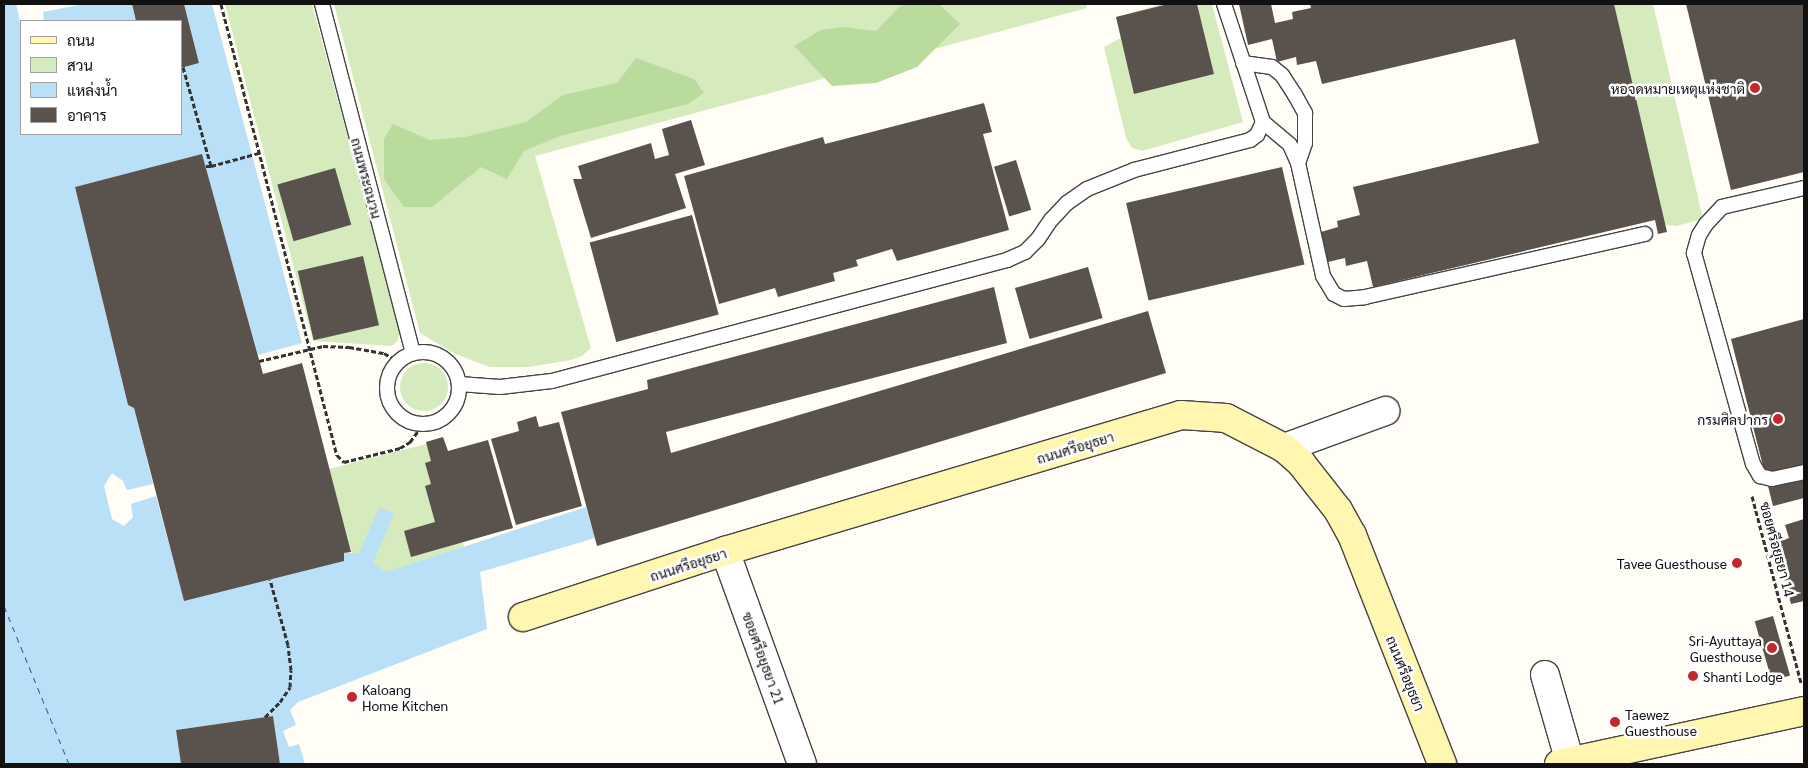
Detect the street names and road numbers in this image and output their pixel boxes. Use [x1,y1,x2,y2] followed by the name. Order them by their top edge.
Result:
[348,136,386,220] street label: ถนนพระฉนวน
[1034,427,1116,467] street label: ถนนศรีอยุธยา
[1757,500,1799,598] street label: ซอยศรีอยุธยา 14
[647,544,729,584] street label: ถนนศรีอยุธยา
[739,609,789,707] street label: ซอยศรีอยุธยา 21
[1383,633,1429,713] street label: ถนนศรีอยุธยา

